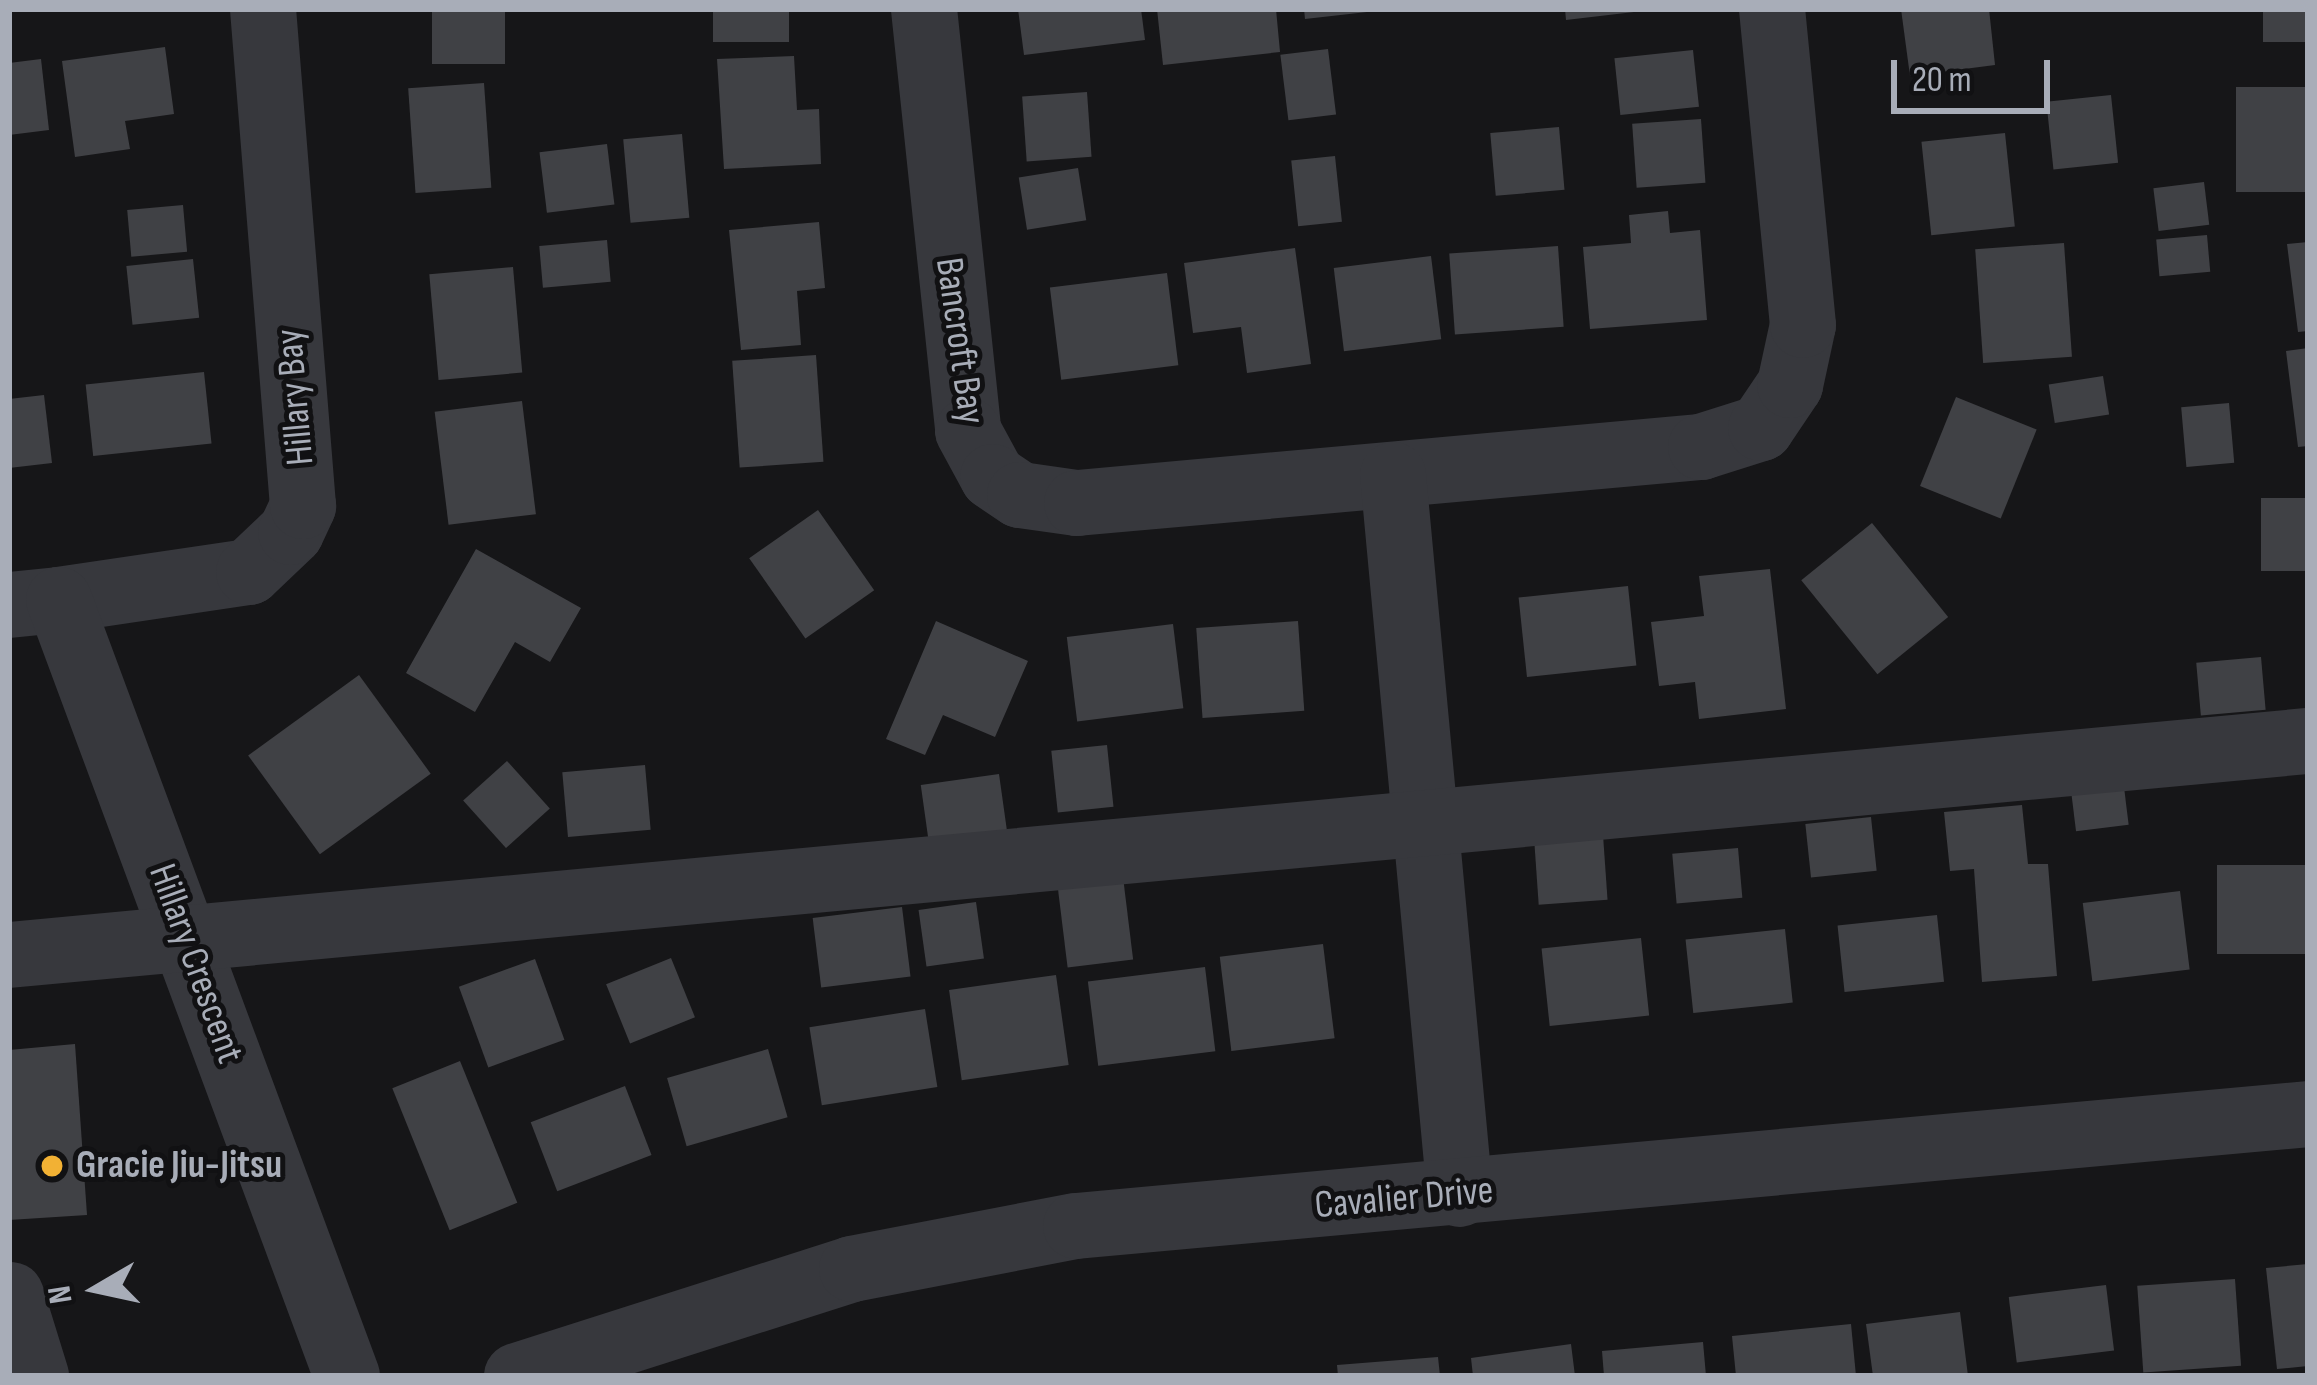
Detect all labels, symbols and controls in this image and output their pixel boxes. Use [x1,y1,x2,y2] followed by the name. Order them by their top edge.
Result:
[1897,36,2056,110] scale bar
[1912,59,1972,102] text: 20 m
[924,255,994,427] street label: Bancroft Bay
[267,327,325,467] street label: Hillary Bay
[137,858,253,1070] street label: Hillary Crescent
[76,1143,282,1189] place label: Gracie Jiu-Jitsu
[39,1153,65,1179] marker: Gracie Jiu-Jitsu
[1313,1168,1495,1230] street label: Cavalier Drive
[36,1229,156,1349] north arrow
[39,1283,82,1306] text: N

